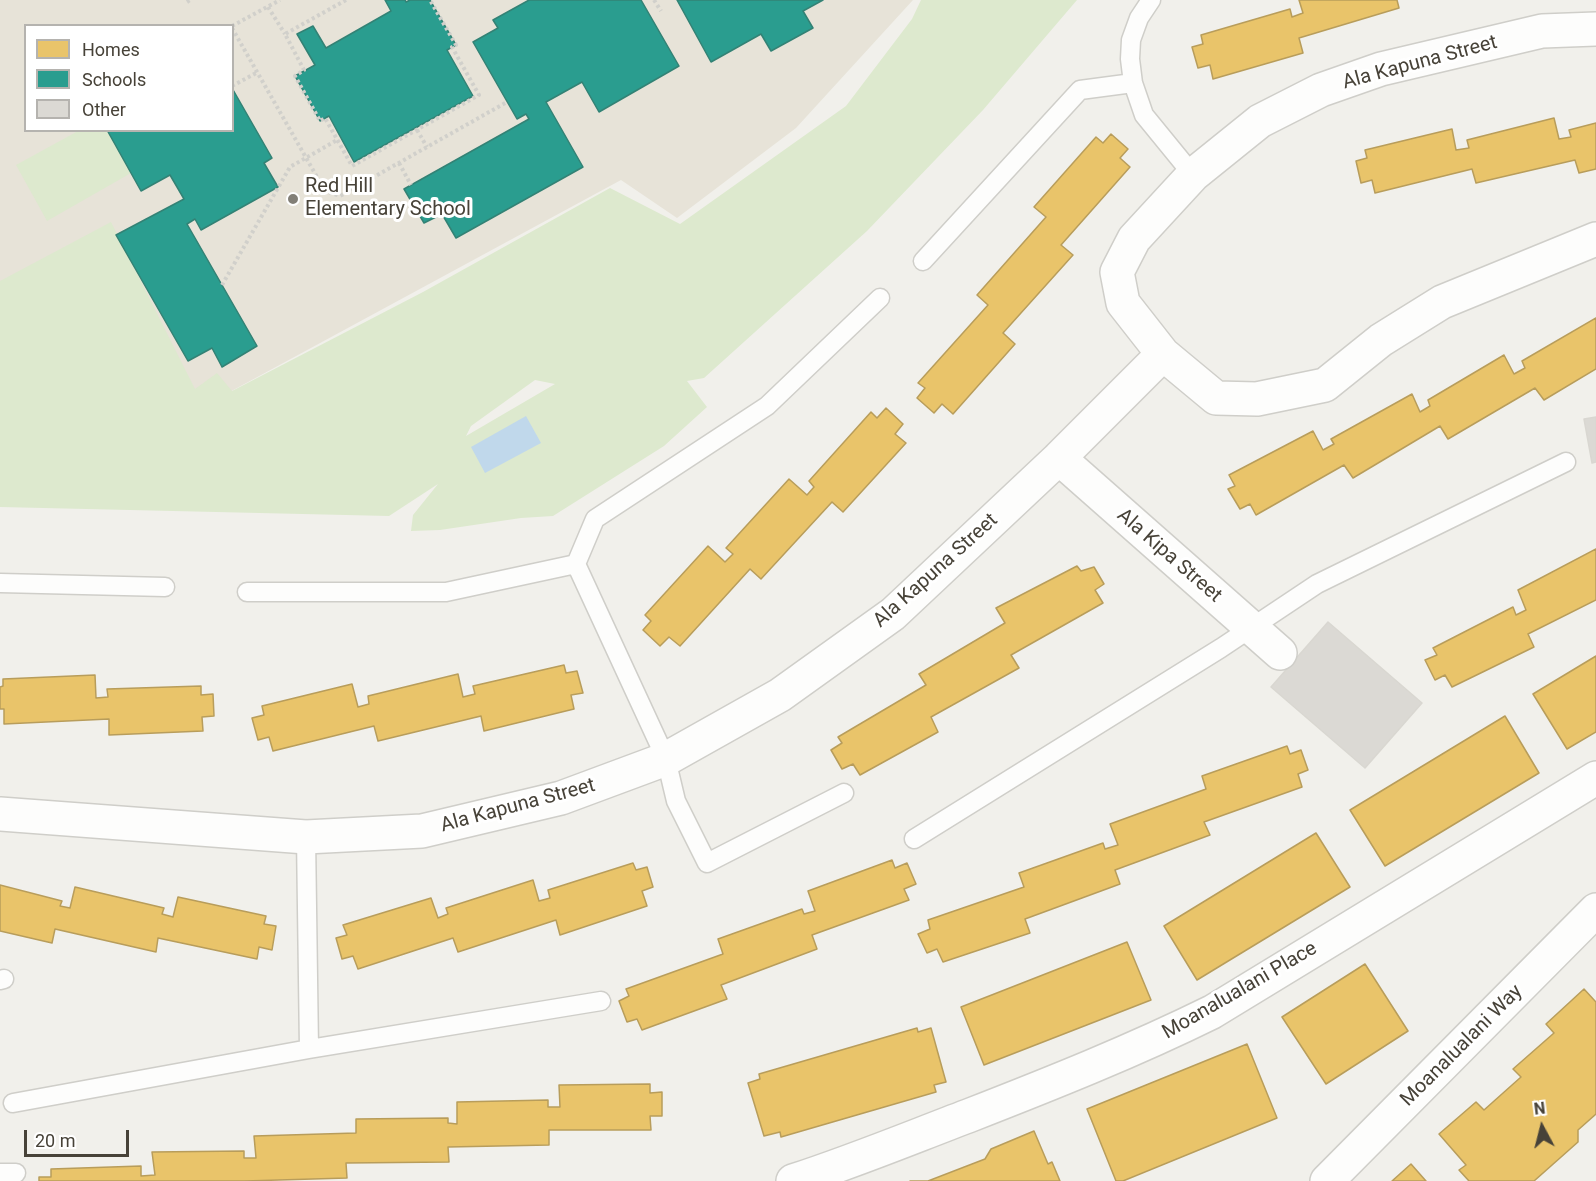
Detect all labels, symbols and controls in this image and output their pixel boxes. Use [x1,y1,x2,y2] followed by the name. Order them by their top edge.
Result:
[24,24,234,132] legend
[1340,31,1500,95] street label: Ala Kapuna Street
[82,39,140,60] text: Homes
[82,69,146,90] text: Schools
[82,99,126,120] text: Other
[305,175,471,222] place label: Red Hill Elementary School
[286,192,300,206] marker: Red Hill Elementary School
[1112,504,1226,608] street label: Ala Kipa Street
[869,509,1003,633] street label: Ala Kapuna Street
[438,774,598,838] street label: Ala Kapuna Street
[1158,937,1322,1045] street label: Moanalualani Place
[1396,980,1528,1112] street label: Moanalualani Way
[1512,1097,1572,1157] north arrow
[1533,1099,1547,1119] text: N
[27,1118,132,1156] scale bar
[35,1130,75,1151] text: 20 m

